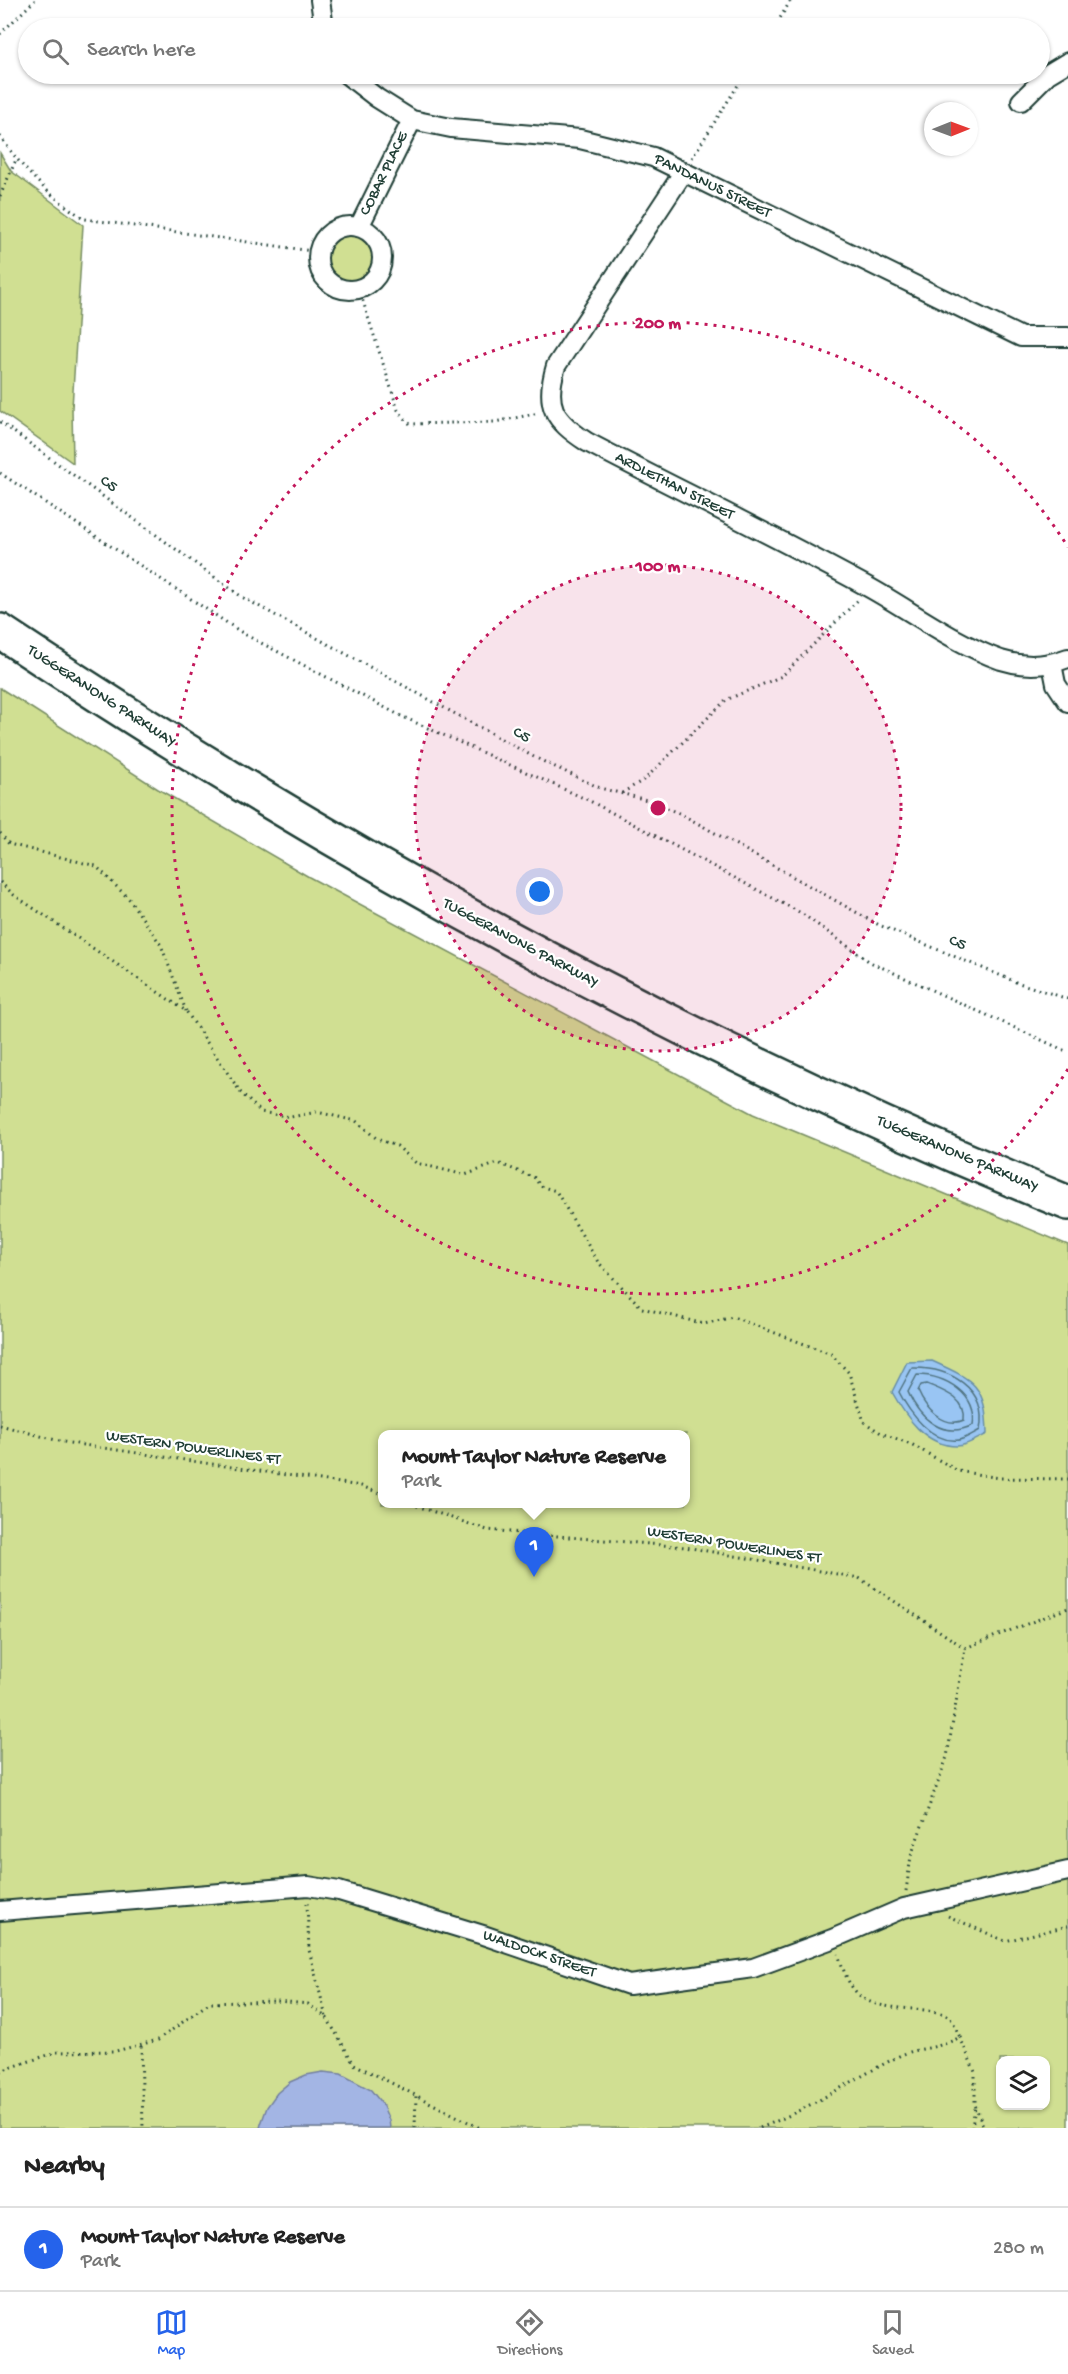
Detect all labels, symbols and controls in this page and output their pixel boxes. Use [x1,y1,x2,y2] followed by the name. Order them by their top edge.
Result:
[18,18,1050,84] search box
[39,35,72,68] icon: search
[87,38,195,64] text: Search here
[924,102,978,156] north arrow
[357,128,414,219] street label: COBAR PLACE
[650,150,774,224] street label: PANDANUS STREET
[635,314,681,335] text: 200 m
[611,449,737,526] street label: ARDLETHAN STREET
[96,472,120,498] street label: C5
[635,557,681,578] text: 100 m
[22,641,179,752] street label: TUGGERANONG PARKWAY
[509,724,533,748] street label: C5
[648,798,668,818] centre of rings
[525,877,554,906] your location
[438,894,601,993] street label: TUGGERANONG PARKWAY
[946,932,968,956] street label: C5
[872,1112,1041,1198] street label: TUGGERANONG PARKWAY
[105,1427,282,1471] street label: WESTERN POWERLINES FT
[378,1430,690,1508] popup
[402,1445,666,1471] text: Mount Taylor Nature Reserve
[402,1471,440,1494] text: Park
[646,1523,823,1569] street label: WESTERN POWERLINES FT
[514,1528,554,1577] pin: 1
[480,1927,599,1984] street label: WALDOCK STREET
[996,2056,1050,2110] map controls
[996,2056,1050,2110] button: layers
[24,2152,105,2183] text: Nearby
[81,2225,345,2251] text: Mount Taylor Nature Reserve
[39,2238,48,2261] text: 1
[993,2238,1044,2261] text: 280 m
[81,2251,119,2274] text: Park
[155,2306,188,2361] tab: Map
[497,2306,563,2361] tab: Directions
[872,2306,913,2361] tab: Saved

